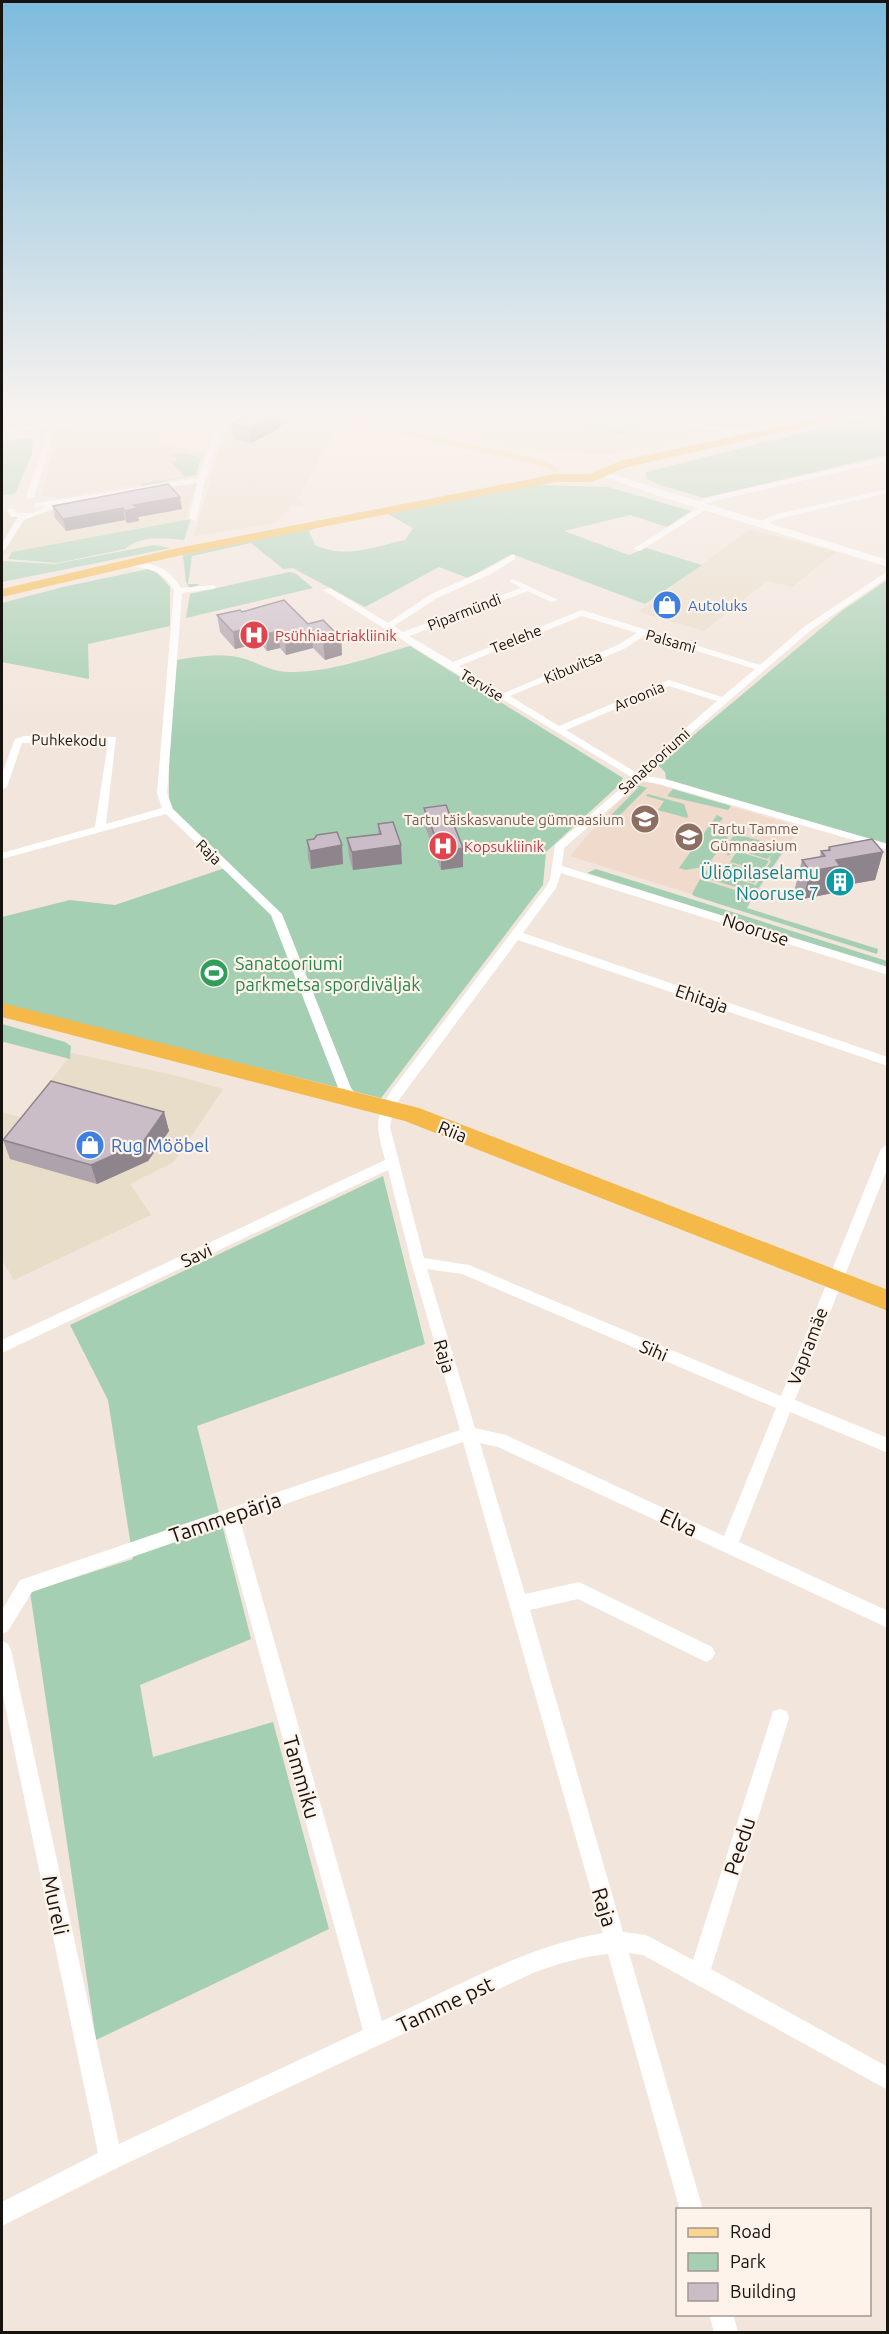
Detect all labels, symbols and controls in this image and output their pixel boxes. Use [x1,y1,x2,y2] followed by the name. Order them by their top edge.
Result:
[651,589,683,621] shop icon: Autoluks
[425,590,503,634] street label: Piparmündi
[688,597,748,614] place label: Autoluks
[238,619,270,651] hospital icon: Psühhiaatriakliinik
[488,621,544,657] street label: Teelehe
[644,626,698,656] street label: Palsami
[275,627,397,644] place label: Psühhiaatriakliinik
[541,647,605,687] street label: Kibuvitsa
[457,665,507,705] street label: Tervise
[611,678,667,714] street label: Aroonia
[615,725,693,797] street label: Sanatooriumi
[31,731,107,749] street label: Puhkekodu
[629,803,661,835] school or university icon: Tartu täiskasvanute gümnaasium
[404,811,624,828] place label: Tartu täiskasvanute gümnaasium
[710,820,799,854] place label: Tartu Tamme Gümnaasium
[673,821,705,853] school or university icon: Tartu Tamme Gümnaasium
[427,830,459,862] hospital icon: Kopsukliinik
[193,836,225,868] street label: Raja
[464,838,545,855] place label: Kopsukliinik
[701,862,819,903] place label: Üliõpilaselamu Nooruse 7
[824,866,856,898] building icon: Üliõpilaselamu Nooruse 7
[720,909,792,949] street label: Nooruse
[235,953,420,994] place label: Sanatooriumi parkmetsa spordiväljak
[198,957,230,989] sports icon: Sanatooriumi parkmetsa spordiväljak
[673,980,731,1016] street label: Ehitaja
[436,1116,470,1146] street label: Riia
[74,1129,106,1161] shop icon: Rug Mööbel
[111,1135,209,1155] place label: Rug Mööbel
[177,1239,215,1271] street label: Savi
[783,1304,831,1388] street label: Vapramäe
[637,1335,671,1365] street label: Sihi
[431,1337,459,1375] street label: Raja
[166,1487,284,1547] street label: Tammepärja
[657,1503,701,1541] street label: Elva
[279,1733,325,1821] street label: Tammiku
[718,1814,760,1878] street label: Peedu
[38,1873,74,1937] street label: Mureli
[588,1884,622,1930] street label: Raja
[393,1971,497,2037] street label: Tamme pst
[676,2208,871,2316] legend
[730,2221,772,2241] text: Road
[730,2251,766,2271] text: Park
[730,2281,796,2301] text: Building

